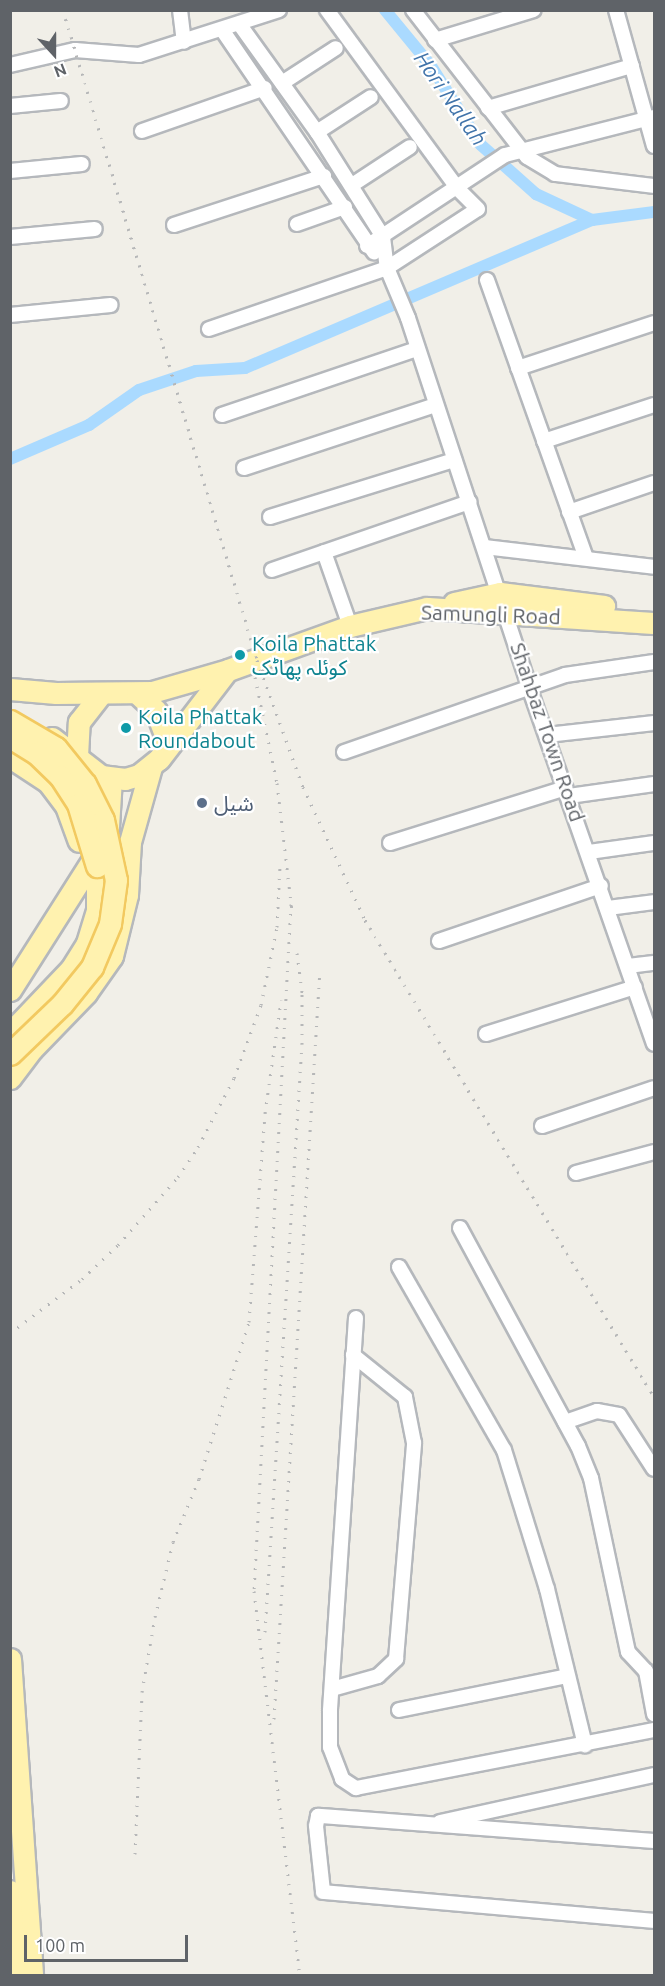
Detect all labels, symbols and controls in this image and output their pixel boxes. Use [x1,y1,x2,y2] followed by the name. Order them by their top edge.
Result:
[24,24,84,84] north arrow
[409,46,493,150] water label: Hori Nallah
[52,60,69,81] text: N
[421,599,561,629] street label: Samungli Road
[252,630,376,680] place label: Koila Phattak کوئلہ پھاٹک
[506,639,590,825] street label: Shahbaz Town Road
[233,648,247,662] marker: Koila Phattak کوئلہ پھاٹک
[138,703,262,753] place label: Koila Phattak Roundabout
[119,721,133,735] marker: Koila Phattak Roundabout
[214,790,254,816] place label: شیل
[195,796,209,810] marker: شیل
[27,1923,190,1961] scale bar
[35,1935,85,1955] text: 100 m

